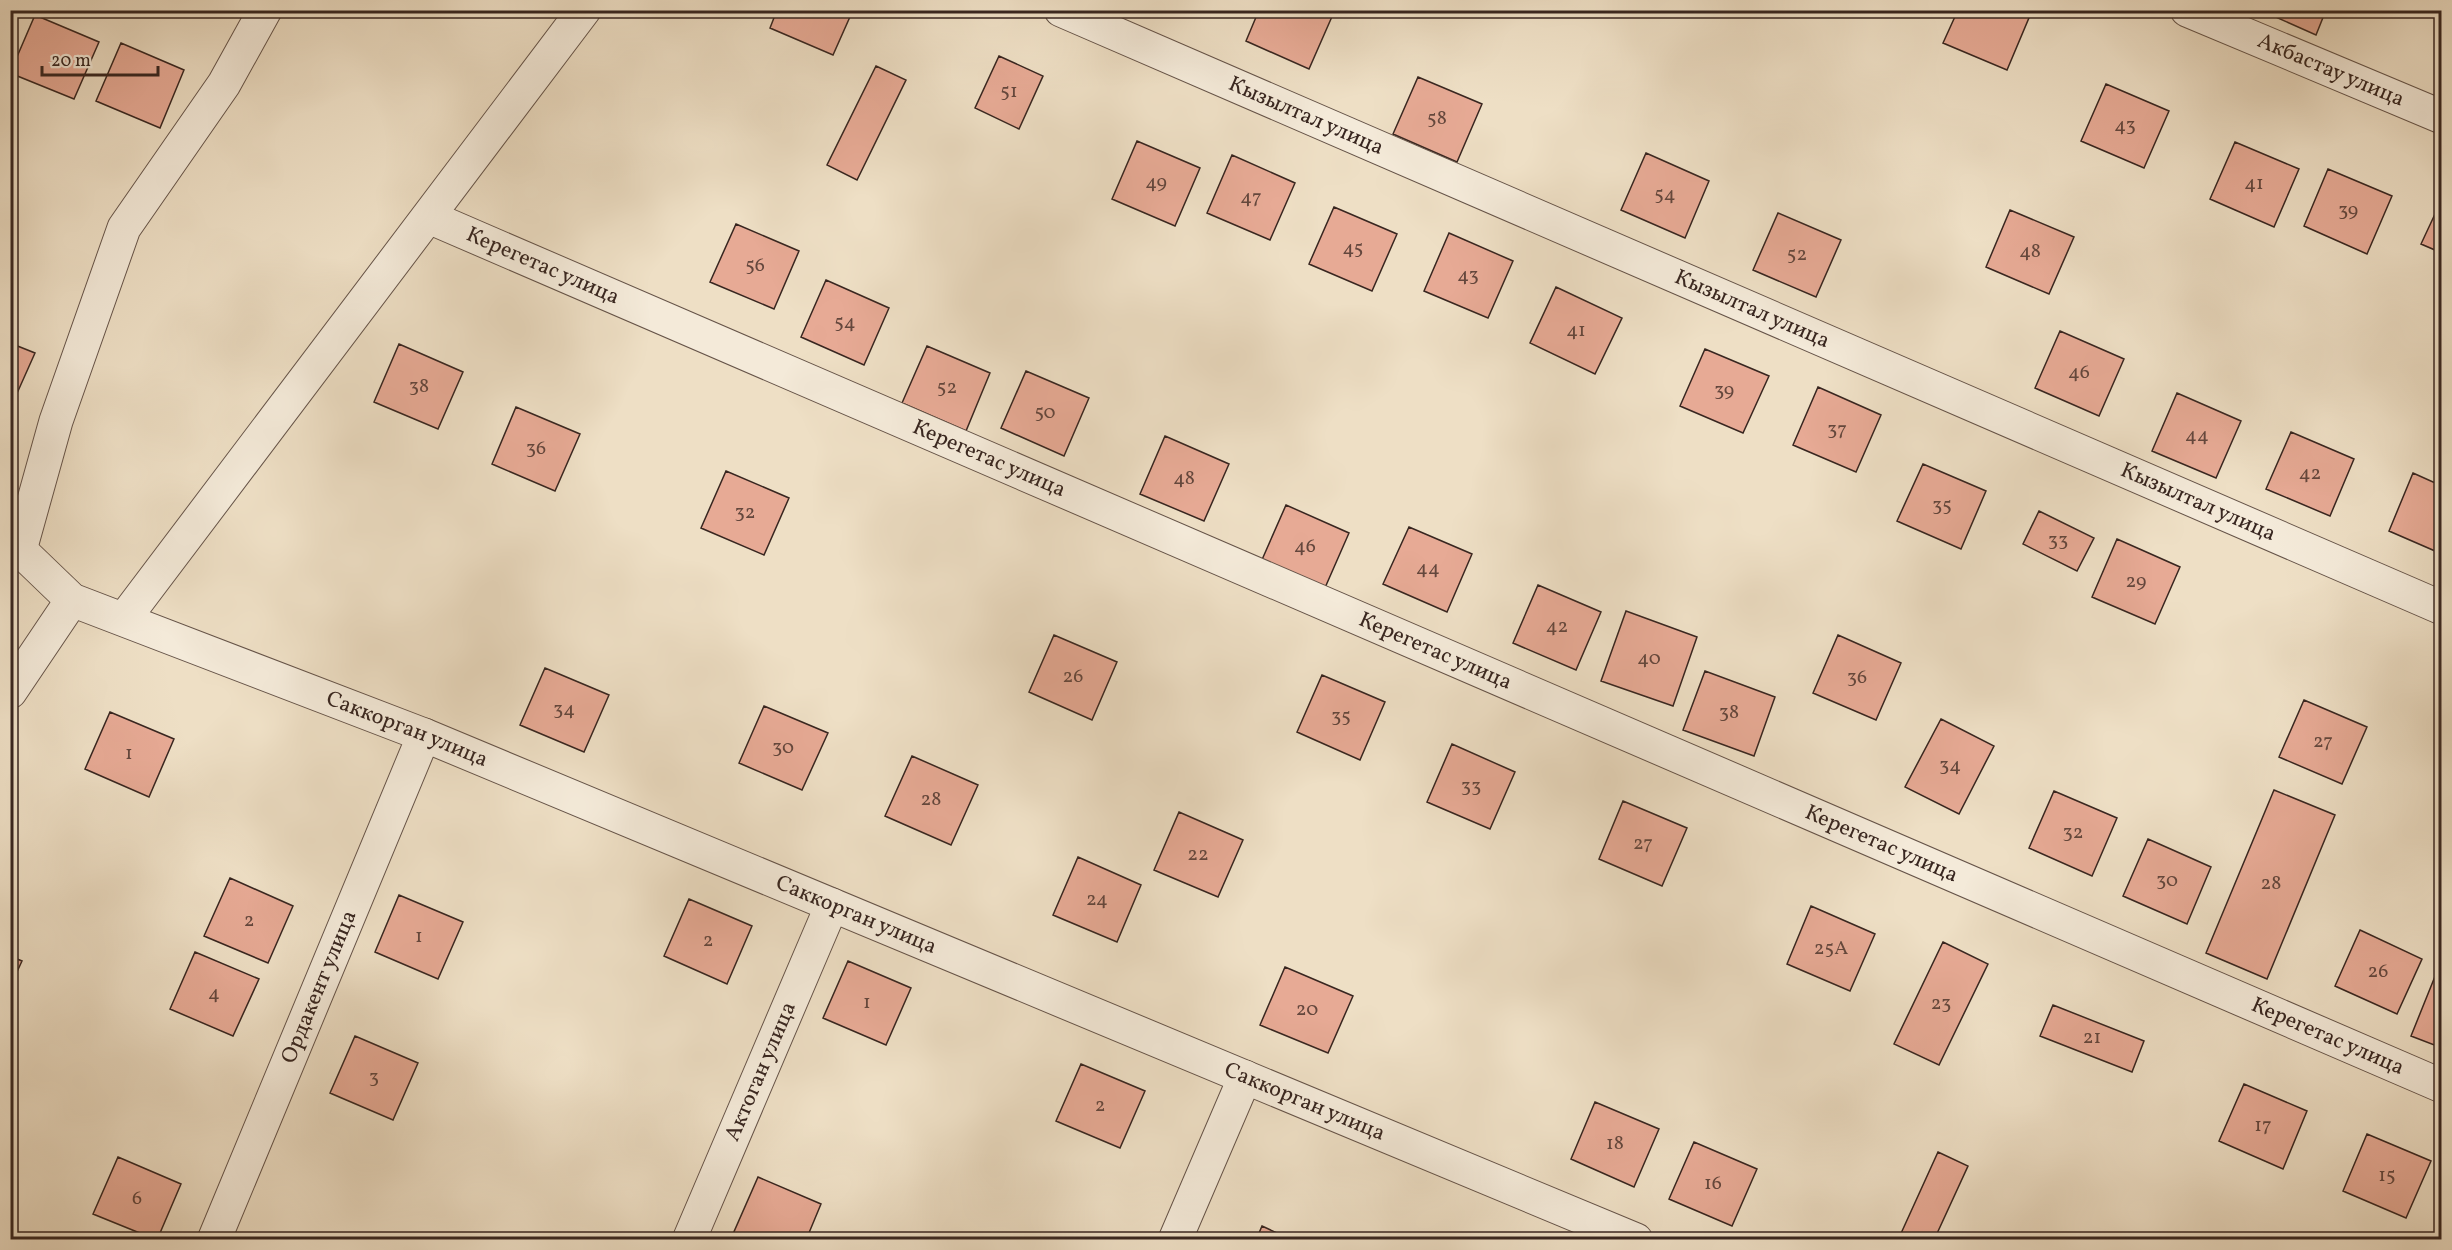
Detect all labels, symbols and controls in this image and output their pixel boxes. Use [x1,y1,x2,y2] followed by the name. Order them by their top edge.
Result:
[2252,26,2409,115] street label: Акбастау улица
[42,39,158,77] scale bar
[51,49,91,74] text: 20 m
[1223,69,1389,163] street label: Кызылтал улица
[1000,78,1018,106] house number: 51
[1427,105,1447,133] house number: 58
[2114,112,2136,140] house number: 43
[1145,169,1167,197] house number: 49
[2244,170,2264,198] house number: 41
[1654,181,1676,209] house number: 54
[1240,184,1262,212] house number: 47
[2338,197,2358,225] house number: 39
[461,219,624,313] street label: Керегетас улица
[1343,235,1363,263] house number: 45
[2019,238,2041,266] house number: 48
[1787,241,1807,269] house number: 52
[745,252,765,280] house number: 56
[1457,262,1479,290] house number: 43
[1669,262,1835,357] street label: Кызылтал улица
[834,309,856,337] house number: 54
[1566,317,1586,345] house number: 41
[2068,359,2090,387] house number: 46
[409,373,429,401] house number: 38
[937,374,957,402] house number: 52
[1714,377,1734,405] house number: 39
[1034,399,1056,427] house number: 50
[908,412,1071,506] street label: Керегетас улица
[1827,416,1847,444] house number: 37
[2185,422,2209,450] house number: 44
[526,435,546,463] house number: 36
[2115,455,2281,550] street label: Кызылтал улица
[2299,460,2321,488] house number: 42
[1173,465,1195,493] house number: 48
[1932,492,1952,520] house number: 35
[735,499,756,527] house number: 32
[2048,527,2068,555] house number: 33
[1294,533,1316,561] house number: 46
[1416,555,1440,583] house number: 44
[2126,568,2146,596] house number: 29
[1354,605,1517,698] street label: Керегетас улица
[1546,613,1568,641] house number: 42
[1637,645,1661,673] house number: 40
[1063,663,1083,691] house number: 26
[1847,664,1867,692] house number: 36
[322,683,493,775] street label: Саккорган улица
[553,696,575,724] house number: 34
[1719,699,1739,727] house number: 38
[1331,703,1351,731] house number: 35
[2313,728,2333,756] house number: 27
[772,734,794,762] house number: 30
[125,740,133,768] house number: 1
[1939,752,1961,780] house number: 34
[1461,773,1481,801] house number: 33
[921,786,941,814] house number: 28
[1800,797,1963,891] street label: Керегетас улица
[2063,819,2084,847] house number: 32
[1633,830,1653,858] house number: 27
[1187,841,1209,869] house number: 22
[2156,867,2178,895] house number: 30
[771,868,941,962] street label: Саккорган улица
[2261,870,2281,898] house number: 28
[1086,886,1108,914] house number: 24
[274,906,365,1068] street label: Ордакент улица
[244,907,254,935] house number: 2
[415,923,423,951] house number: 1
[703,927,713,955] house number: 2
[1814,935,1848,963] house number: 25А
[2368,958,2388,986] house number: 26
[208,980,220,1008] house number: 4
[863,989,871,1017] house number: 1
[1931,990,1951,1018] house number: 23
[2246,990,2409,1083] street label: Керегетас улица
[1296,996,1318,1024] house number: 20
[717,997,804,1146] street label: Актоган улица
[2083,1024,2101,1052] house number: 21
[1219,1055,1390,1149] street label: Саккорган улица
[369,1064,379,1092] house number: 3
[1095,1092,1105,1120] house number: 2
[2254,1112,2272,1140] house number: 17
[1606,1130,1624,1158] house number: 18
[2378,1162,2396,1190] house number: 15
[1704,1170,1722,1198] house number: 16
[132,1185,142,1213] house number: 6

